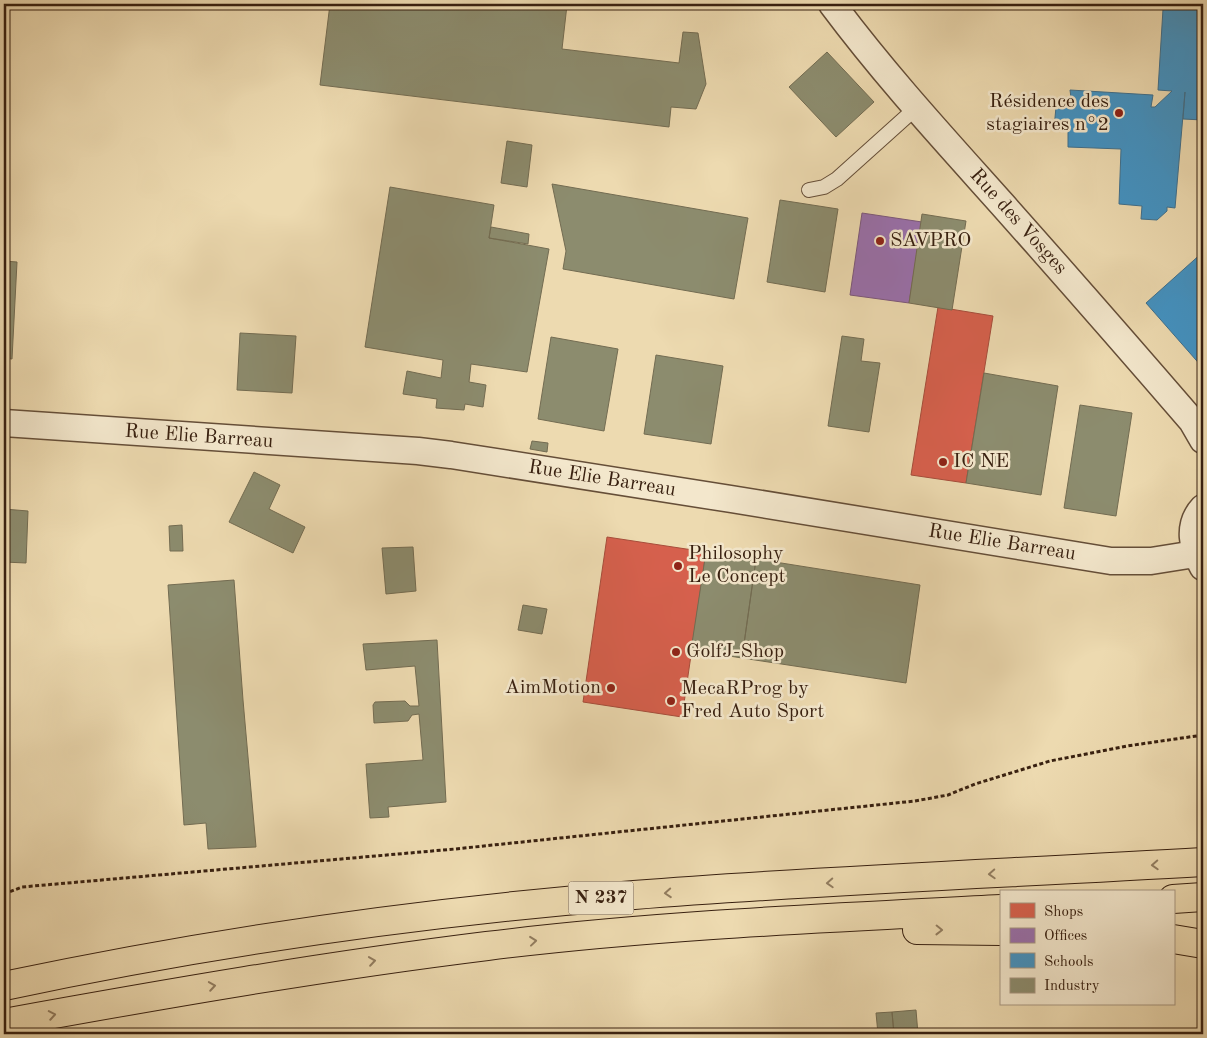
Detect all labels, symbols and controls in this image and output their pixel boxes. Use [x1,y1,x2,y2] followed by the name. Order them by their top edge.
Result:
[986,92,1109,135] place label: Résidence des stagiaires n°2
[1113,107,1125,119] marker: Résidence des stagiaires n°2
[966,165,1070,279] street label: Rue des Vosges
[890,231,971,251] place label: SAVPRO
[874,235,886,247] marker: SAVPRO
[124,422,274,452] street label: Rue Elie Barreau
[953,452,1009,472] place label: IC NE
[937,456,949,468] marker: IC NE
[527,457,677,501] street label: Rue Elie Barreau
[927,521,1077,565] street label: Rue Elie Barreau
[688,544,786,587] place label: Philosophy Le Concept
[672,560,684,572] marker: Philosophy Le Concept
[686,642,784,662] place label: GolfJ-Shop
[670,646,682,658] marker: GolfJ-Shop
[505,678,601,698] place label: AimMotion
[681,679,824,722] place label: MecaRProg by Fred Auto Sport
[605,682,617,694] marker: AimMotion
[665,695,677,707] marker: MecaRProg by Fred Auto Sport
[1150,859,1158,870] one-way arrow
[988,868,996,879] one-way arrow
[826,878,834,888] one-way arrow
[568,881,634,914] road number: N 237
[664,887,672,898] one-way arrow
[1000,890,1174,1006] legend
[1044,905,1083,920] text: Shops
[936,925,944,935] one-way arrow
[1044,929,1087,944] text: Offices
[530,936,538,947] one-way arrow
[1044,955,1093,970] text: Schools
[369,956,377,967] one-way arrow
[1044,979,1100,994] text: Industry
[207,981,216,991] one-way arrow
[47,1010,56,1020] one-way arrow

